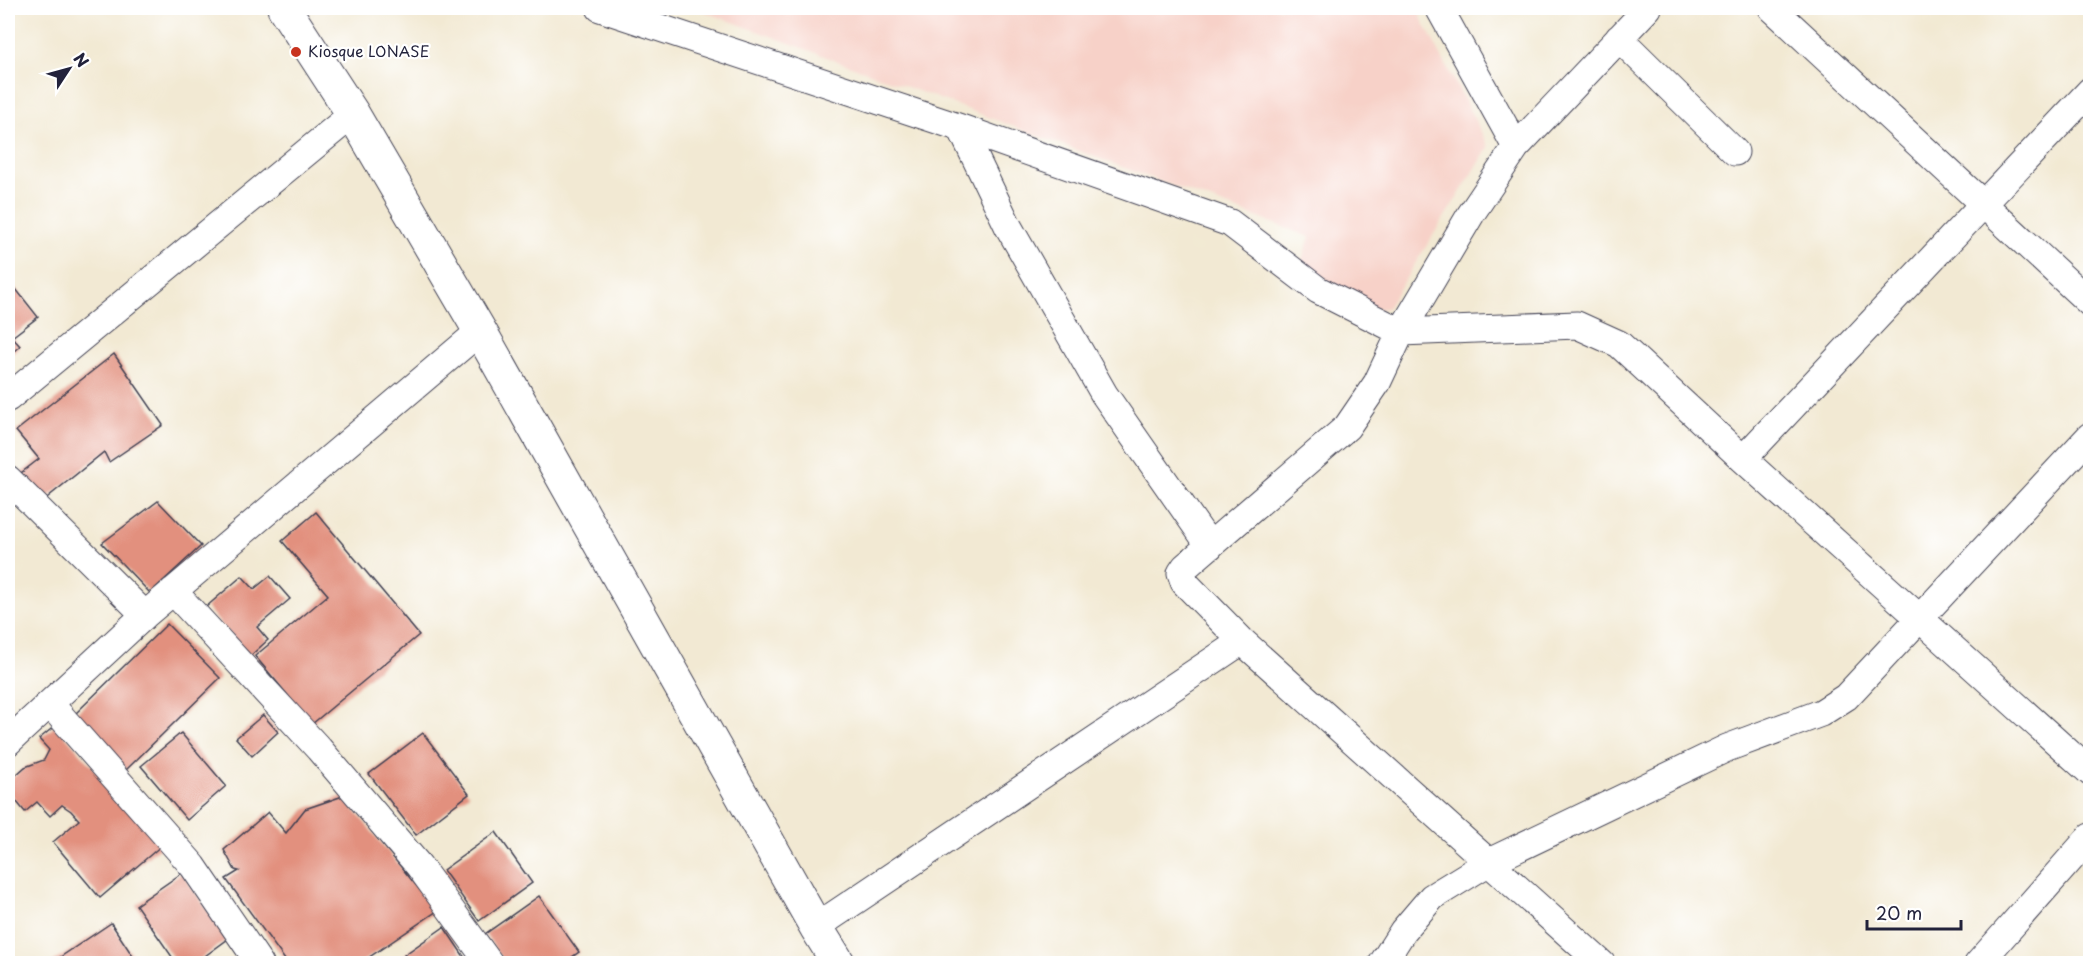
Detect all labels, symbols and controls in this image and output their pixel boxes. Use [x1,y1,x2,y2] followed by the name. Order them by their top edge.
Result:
[39,39,99,99] north arrow
[308,39,429,62] place label: Kiosque LONASE
[289,45,303,59] marker: Kiosque LONASE
[69,47,95,72] text: N
[1867,893,1962,931] scale bar
[1876,899,1922,926] text: 20 m

